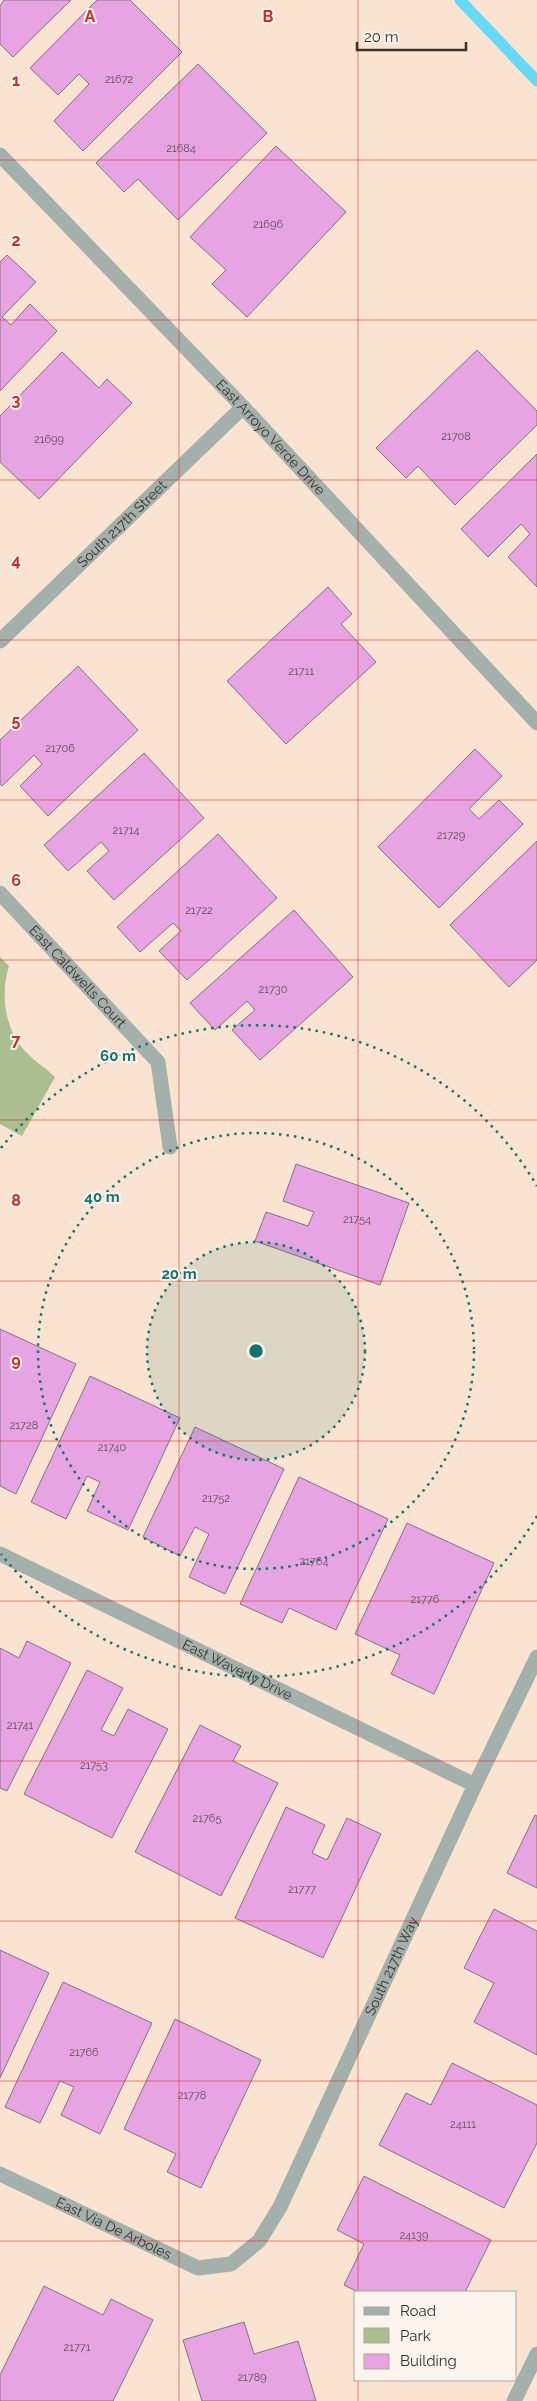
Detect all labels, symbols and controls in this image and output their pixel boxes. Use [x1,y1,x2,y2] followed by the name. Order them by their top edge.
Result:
[85,7,96,26] text: A
[263,7,274,26] text: B
[357,20,466,52] scale bar
[364,28,399,46] text: 20 m
[12,71,20,90] text: 1
[105,73,134,86] house number: 21672
[166,142,196,155] house number: 21684
[253,218,283,231] house number: 21696
[11,231,21,250] text: 2
[213,376,329,498] street label: East Arroyo Verde Drive
[12,391,21,410] text: 3
[441,430,471,443] house number: 21708
[34,433,64,446] house number: 21699
[74,477,170,570] street label: South 217th Street
[11,551,21,570] text: 4
[288,665,314,678] house number: 21711
[12,711,21,730] text: 5
[45,742,75,755] house number: 21706
[113,824,139,837] house number: 21714
[437,829,465,842] house number: 21729
[11,871,21,890] text: 6
[185,904,213,917] house number: 21722
[26,922,130,1031] street label: East Caldwells Court
[259,983,288,996] house number: 21730
[12,1031,21,1050] text: 7
[100,1047,136,1065] text: 60 m
[84,1188,120,1206] text: 40 m
[11,1191,21,1210] text: 8
[343,1213,371,1226] house number: 21754
[161,1265,197,1283] text: 20 m
[247,1342,265,1360] centre of rings
[11,1351,21,1370] text: 9
[10,1419,38,1432] house number: 21728
[98,1441,126,1454] house number: 21740
[202,1492,230,1505] house number: 21752
[300,1555,328,1568] house number: 21764
[411,1593,440,1606] house number: 21776
[180,1636,295,1703] street label: East Waverly Drive
[7,1719,33,1732] house number: 21741
[80,1759,108,1772] house number: 21753
[193,1812,221,1825] house number: 21765
[288,1883,316,1896] house number: 21777
[362,1914,421,2018] street label: South 217th Way
[69,2046,99,2059] house number: 21766
[178,2089,206,2102] house number: 21778
[450,2118,476,2131] house number: 24111
[53,2194,174,2262] street label: East Via De Arboles
[400,2229,428,2242] house number: 24139
[354,2291,517,2381] legend
[400,2302,436,2320] text: Road
[400,2327,431,2345] text: Park
[64,2341,91,2354] house number: 21771
[400,2352,457,2370] text: Building
[237,2371,267,2384] house number: 21789

